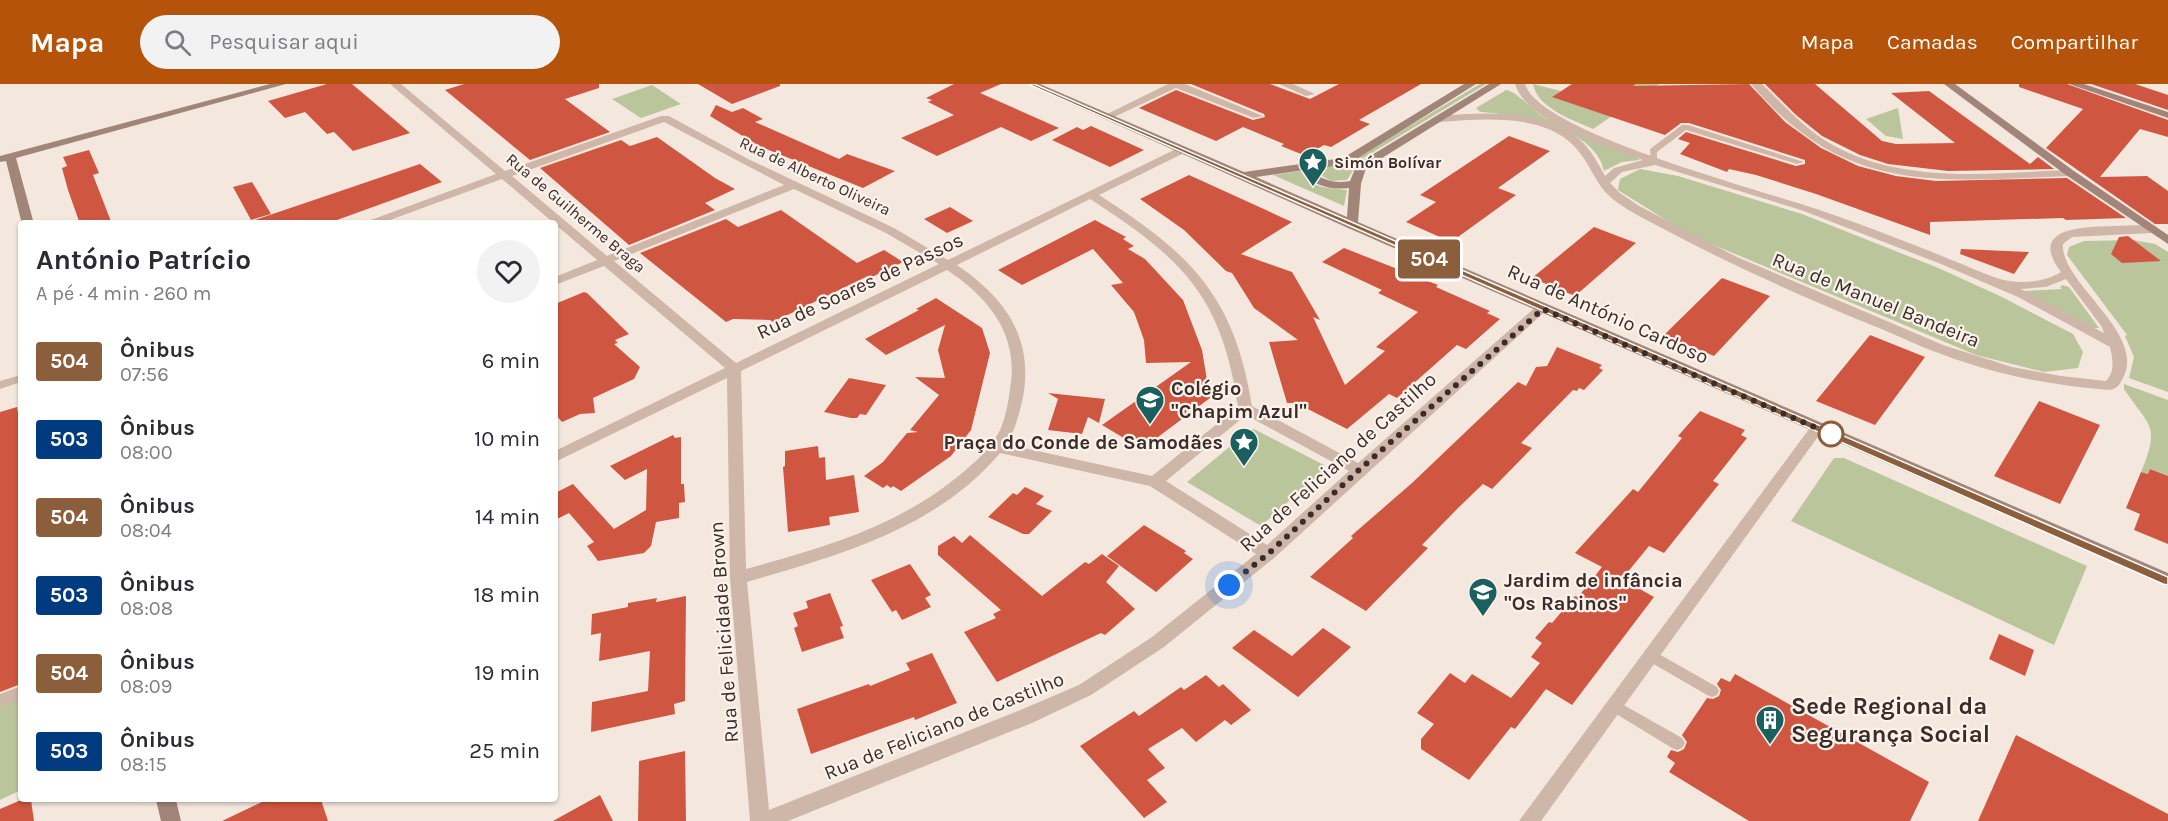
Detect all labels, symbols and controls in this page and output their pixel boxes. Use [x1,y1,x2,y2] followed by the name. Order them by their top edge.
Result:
[140,15,560,69] search box
[30,26,104,59] text: Mapa
[161,26,194,59] icon: search
[209,29,359,55] text: Pesquisar aqui
[1801,30,1854,54] text: Mapa
[1887,30,1978,54] text: Camadas
[2011,30,2138,54] text: Compartilhar
[736,133,894,219] street label: Rua de Alberto Oliveira
[1297,146,1329,188] place icon: Simón Bolívar
[503,149,649,277] street label: Rua de Guilherme Braga
[1334,153,1442,172] place label: Simón Bolívar
[753,228,967,344] street label: Rua de Soares de Passos
[477,240,540,303] button: heart
[1394,240,1464,279] line badge: 504
[36,243,251,276] text: António Patrício
[1410,247,1448,271] text: 504
[1769,248,1983,352] street label: Rua de Manuel Bandeira
[1504,259,1712,369] street label: Rua de António Cardoso
[36,282,211,305] text: A pé · 4 min · 260 m
[120,337,195,363] text: Ônibus
[482,348,540,374] text: 6 min
[50,349,88,373] text: 504
[120,363,169,386] text: 07:56
[1235,368,1441,556] street label: Rua de Feliciano de Castilho
[1171,377,1307,423] place label: Colégio "Chapim Azul"
[1134,384,1166,426] school or university icon: Colégio "Chapim Azul"
[120,415,195,441] text: Ônibus
[1818,421,1844,447] unlabelled marker
[474,426,540,452] text: 10 min
[1228,426,1260,468] place icon: Praça do Conde de Samodães
[50,427,88,451] text: 503
[944,431,1223,454] place label: Praça do Conde de Samodães
[120,441,173,464] text: 08:00
[120,493,195,519] text: Ônibus
[475,504,540,530] text: 14 min
[50,505,88,529] text: 504
[120,519,172,542] text: 08:04
[705,521,743,743] street label: Rua de Felicidade Brown
[1504,569,1683,615] place label: Jardim de infância "Os Rabinos"
[1214,570,1244,600] your location
[120,571,195,597] text: Ônibus
[1467,576,1499,618] school or university icon: Jardim de infância "Os Rabinos"
[474,582,540,608] text: 18 min
[50,583,88,607] text: 503
[120,597,173,620] text: 08:08
[120,649,195,675] text: Ônibus
[474,660,540,686] text: 19 min
[50,661,88,685] text: 504
[821,667,1067,785] street label: Rua de Feliciano de Castilho
[120,675,172,698] text: 08:09
[1791,692,1990,748] place label: Sede Regional da Segurança Social
[1754,704,1786,746] building icon: Sede Regional da Segurança Social
[120,727,195,753] text: Ônibus
[469,738,540,764] text: 25 min
[50,739,88,763] text: 503
[120,753,167,776] text: 08:15

